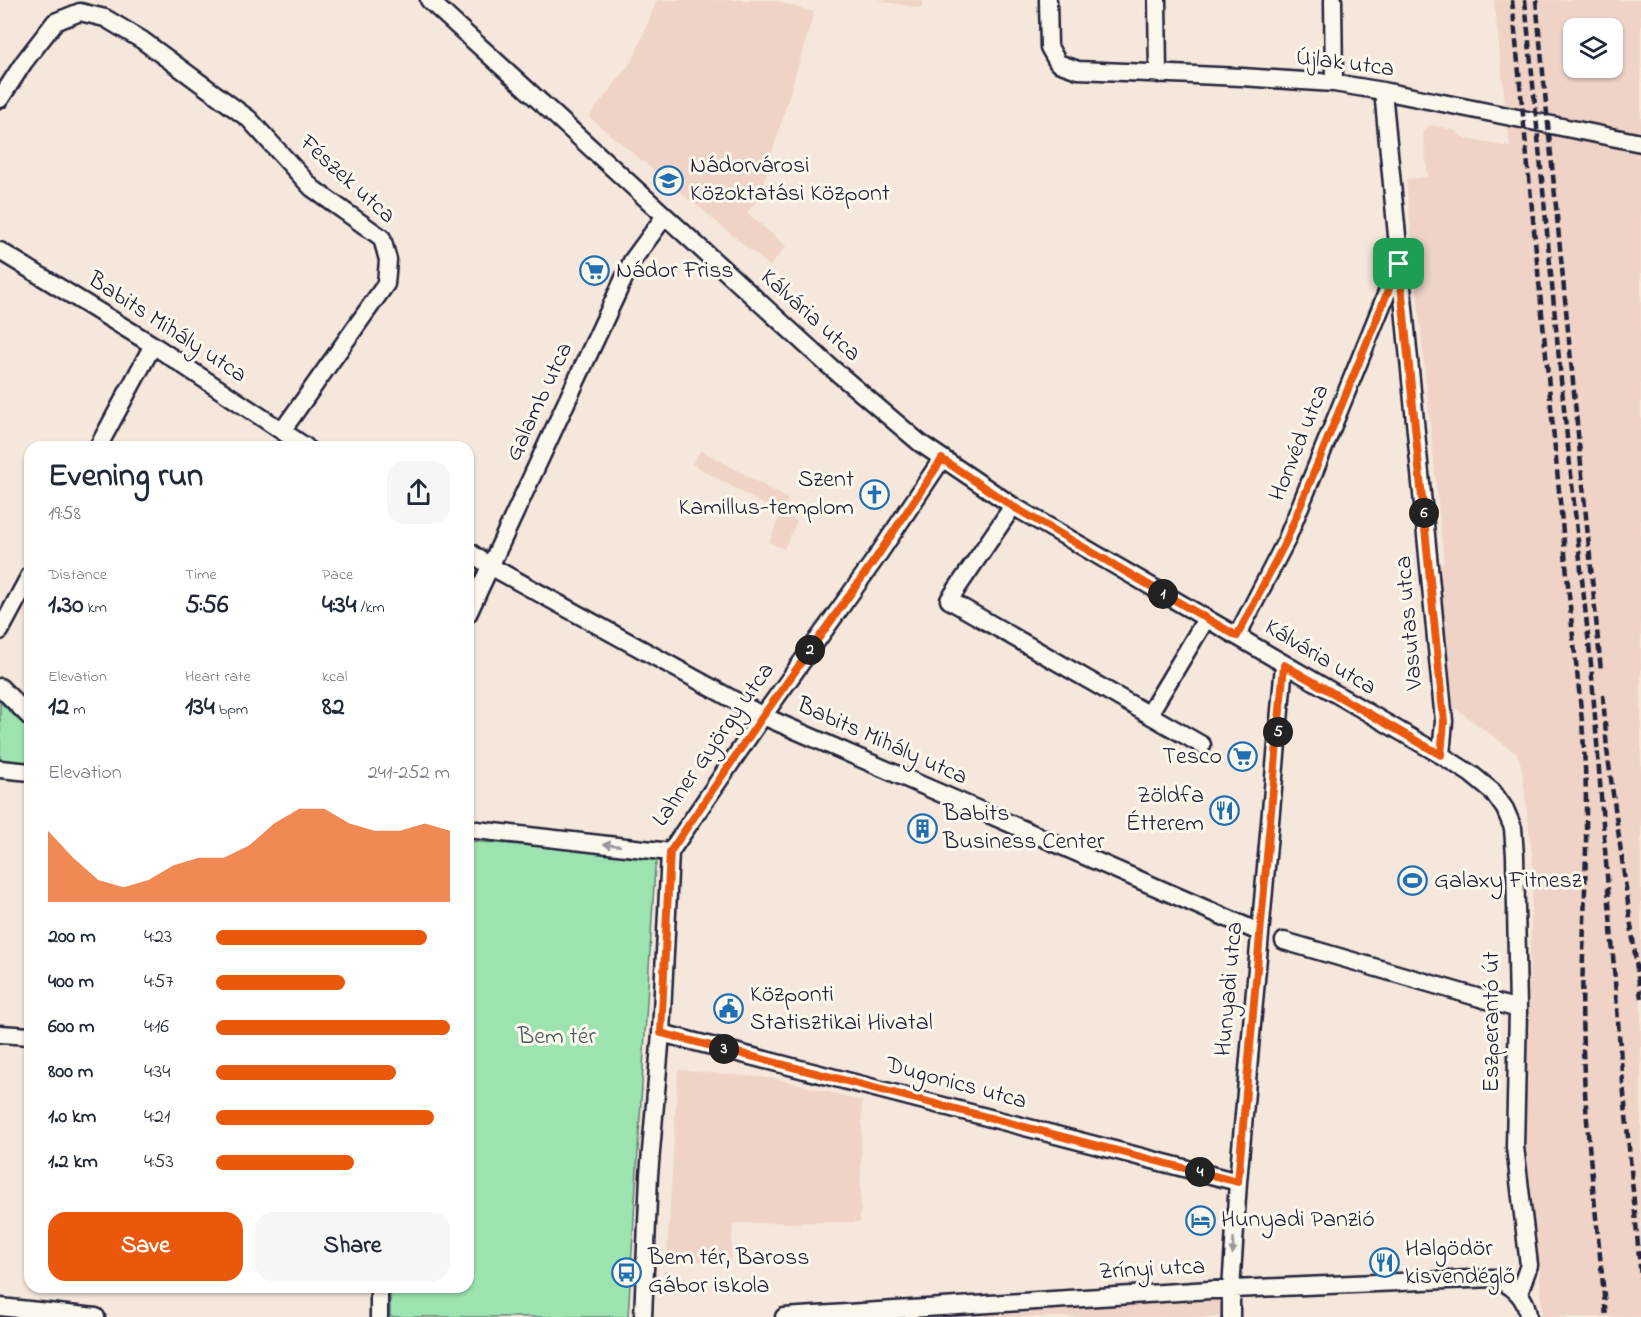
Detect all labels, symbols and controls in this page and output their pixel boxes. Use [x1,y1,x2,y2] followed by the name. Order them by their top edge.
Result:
[1563,18,1623,78] map controls
[1563,18,1623,78] button: layers
[1294,41,1396,87] street label: Újlak utca
[290,127,403,233] street label: Fészek utca
[690,149,890,212] place label: Nádorvárosi Közoktatási Központ
[653,164,685,196] school or university icon: Nádorvárosi Közoktatási Központ
[1373,238,1424,289] pin
[1382,247,1415,280] icon: arrive
[616,254,734,289] place label: Nádor Friss
[579,255,611,287] supermarket icon: Nádor Friss
[752,261,868,371] street label: Kálvária utca
[79,263,253,393] street label: Babits Mihály utca
[497,337,583,467] street label: Galamb utca
[1261,379,1339,507] street label: Honvéd utca
[48,453,203,501] text: Evening run
[387,461,450,524] button: share
[679,463,854,526] place label: Szent Kamillus-templom
[859,478,891,510] church icon: Szent Kamillus-templom
[1409,498,1439,528] pin: 6
[48,500,81,529] text: 19:58
[1420,501,1428,525] text: 6
[1387,554,1433,693] street label: Vasutas utca
[48,563,107,587] text: Distance
[185,563,217,587] text: Time
[322,563,353,587] text: Pace
[1148,579,1178,609] pin: 1
[1160,582,1166,606] text: 1
[48,587,84,625] text: 1.30
[185,587,228,625] text: 5:56
[322,587,356,625] text: 4:34
[84,596,107,620] text: km
[356,596,385,620] text: /km
[1257,611,1383,705] street label: Kálvária utca
[795,635,825,665] pin: 2
[806,638,814,662] text: 2
[644,656,785,835] street label: Lahner György utca
[48,665,107,689] text: Elevation
[185,665,251,689] text: Heart rate
[322,665,347,689] text: kcal
[790,688,973,796] street label: Babits Mihály utca
[48,689,69,727] text: 12
[185,689,215,727] text: 134
[322,689,345,727] text: 82
[69,698,86,722] text: m
[215,698,248,722] text: bpm
[1263,717,1293,747] pin: 5
[1273,720,1283,744] text: 5
[1162,740,1222,775] place label: Tesco
[1227,741,1259,773] supermarket icon: Tesco
[48,759,122,788] text: Elevation
[368,759,450,788] text: 241–252 m
[1126,779,1204,842] place label: Zöldfa Étterem
[1209,794,1241,826] restaurant icon: Zöldfa Étterem
[942,797,1105,860] place label: Babits Business Center
[906,812,938,844] building icon: Babits Business Center
[602,841,621,850] one-way arrow
[1434,864,1583,900] place label: Galaxy Fitnesz
[1397,865,1429,897] sports icon: Galaxy Fitnesz
[1207,920,1254,1058] street label: Hunyadi utca
[48,923,96,952] text: 200 m
[144,923,172,952] text: 4:23
[1475,951,1510,1093] street label: Eszperantó út
[48,968,94,997] text: 400 m
[144,968,174,997] text: 4:57
[750,978,933,1041] place label: Központi Statisztikai Hivatal
[713,993,745,1025] public building icon: Központi Statisztikai Hivatal
[48,1013,95,1042] text: 600 m
[144,1013,169,1042] text: 4:16
[517,1020,596,1055] park label: Bem tér
[709,1034,739,1064] pin: 3
[721,1037,727,1061] text: 3
[881,1048,1031,1120] street label: Dugonics utca
[48,1058,93,1087] text: 800 m
[144,1058,170,1087] text: 4:34
[48,1103,96,1132] text: 1.0 km
[144,1103,170,1132] text: 4:21
[48,1148,98,1177] text: 1.2 km
[144,1148,174,1177] text: 4:53
[1185,1157,1215,1187] pin: 4
[1197,1160,1203,1184] text: 4
[1221,1203,1375,1239] place label: Hunyadi Panzió
[1184,1204,1216,1236] hotel icon: Hunyadi Panzió
[48,1212,243,1281] button: Save
[255,1212,450,1281] button: Share
[1405,1232,1515,1295] place label: Halgödör kisvendéglő
[1229,1237,1238,1256] one-way arrow
[647,1241,809,1304] place label: Bem tér, Baross Gábor iskola
[1368,1247,1400,1279] restaurant icon: Halgödör kisvendéglő
[1098,1250,1206,1291] street label: Zrínyi utca
[611,1256,643,1288] bus stop icon: Bem tér, Baross Gábor iskola

